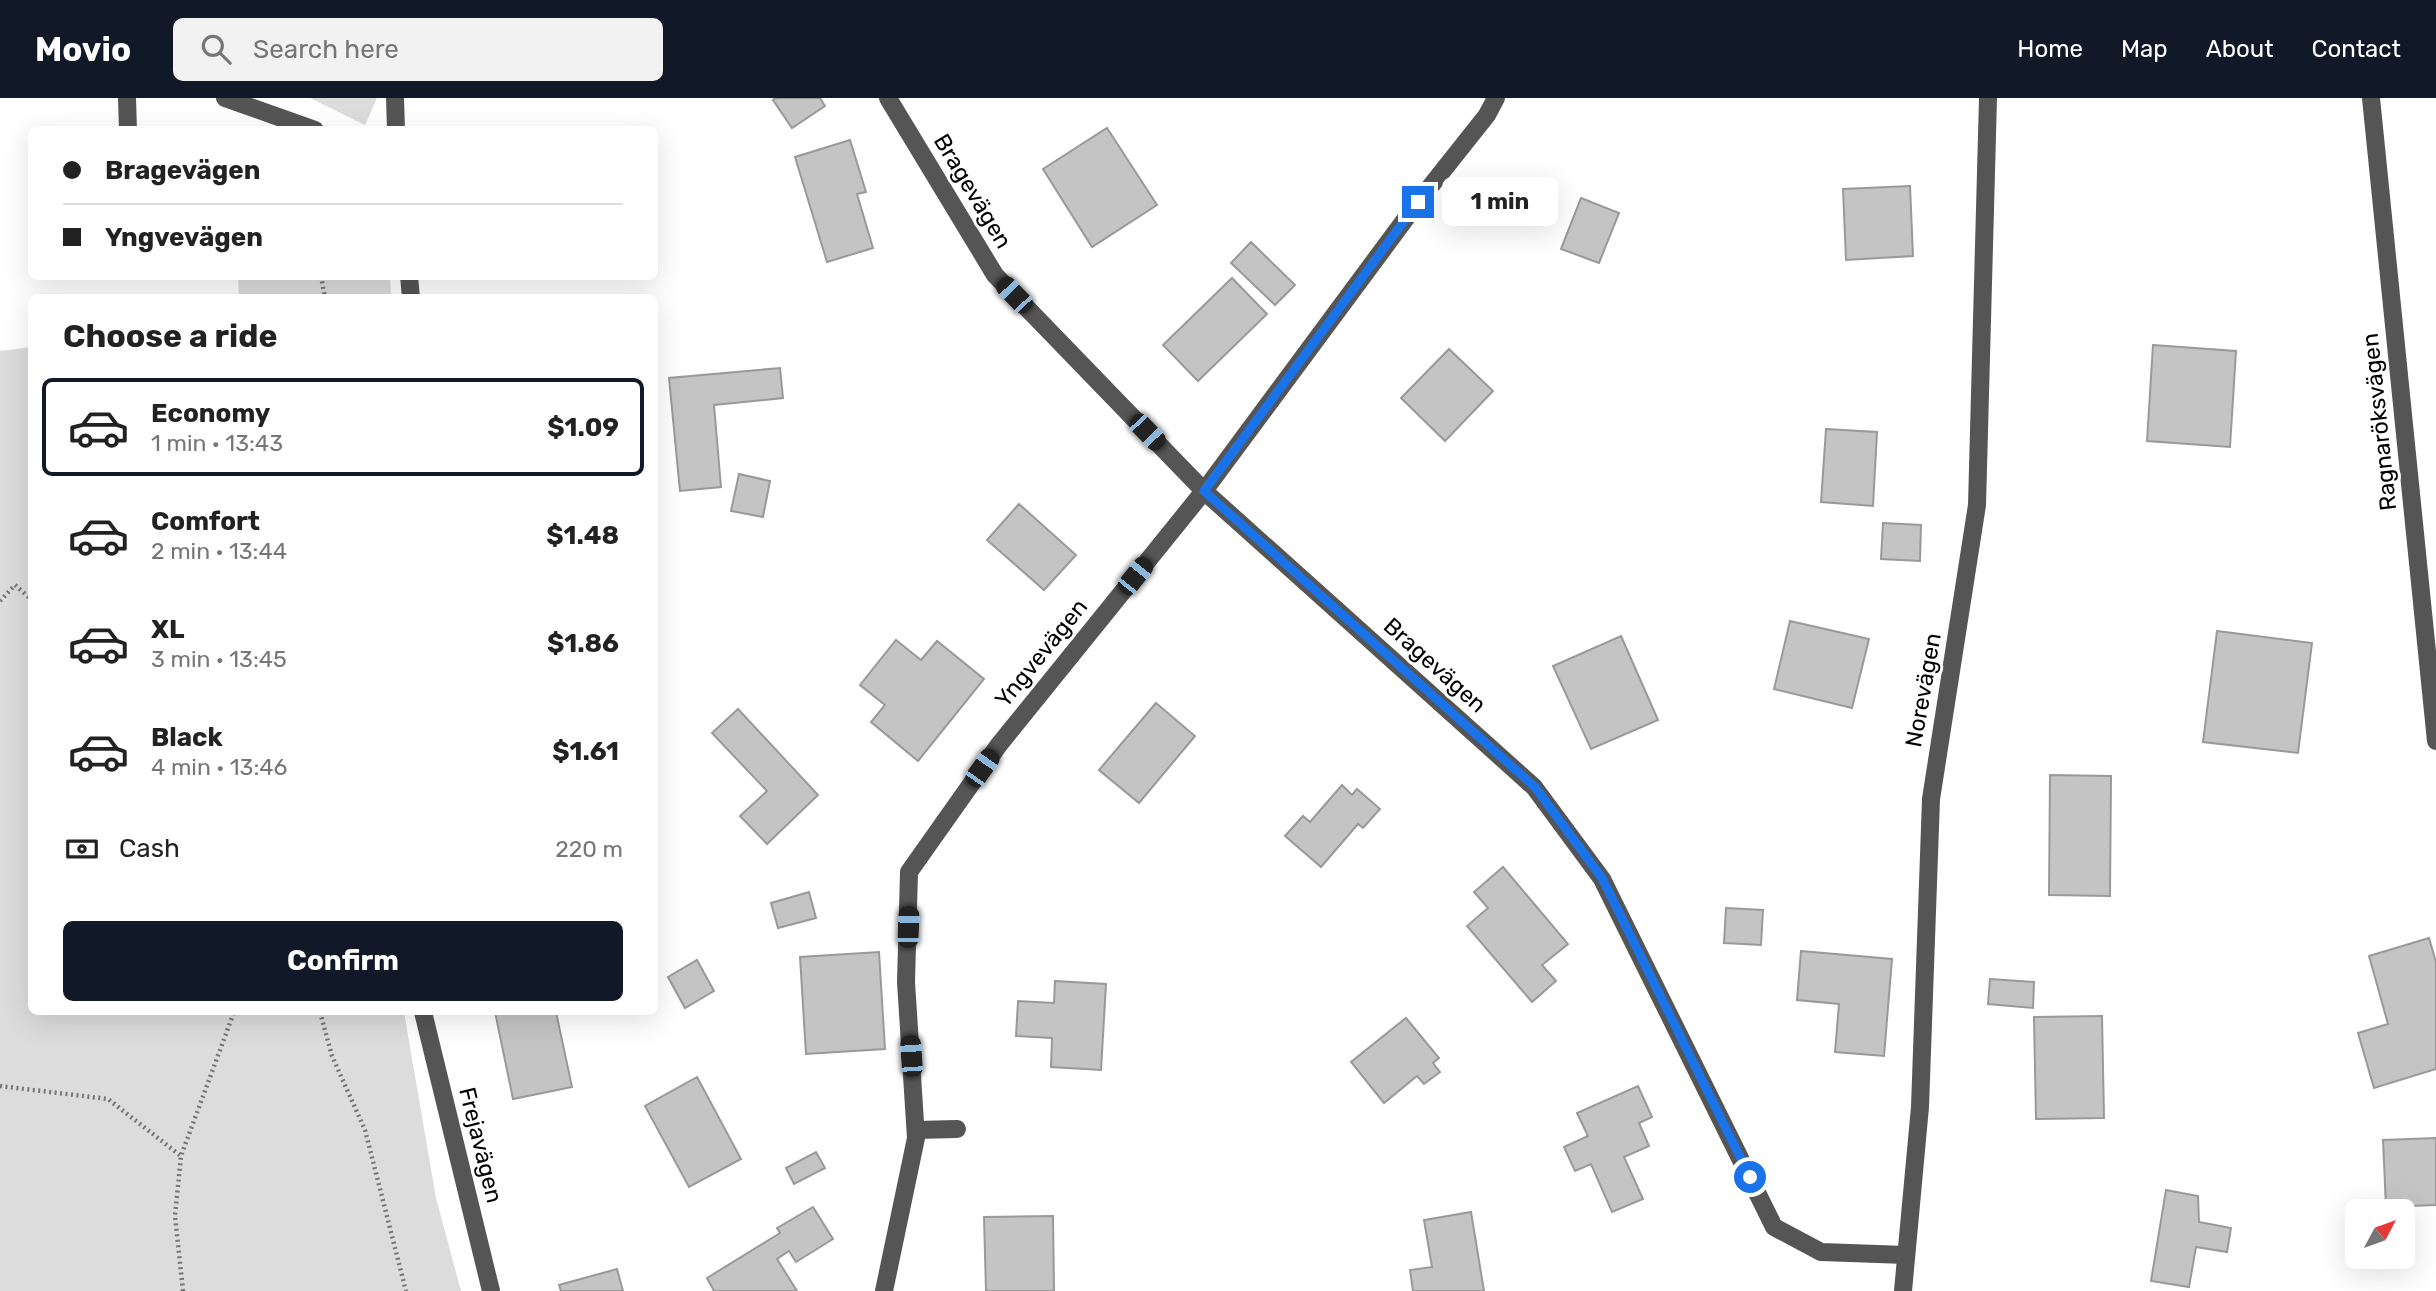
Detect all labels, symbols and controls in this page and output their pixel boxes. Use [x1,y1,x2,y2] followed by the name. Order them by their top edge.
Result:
[173,18,663,81] search box
[35,30,131,69] text: Movio
[197,30,235,68] icon: search
[253,34,399,65] text: Search here
[2017,35,2083,63] text: Home
[2121,35,2168,63] text: Map
[2206,35,2274,63] text: About
[2312,35,2401,63] text: Contact
[928,129,1018,253] street label: Bragevägen
[105,155,261,186] text: Bragevägen
[1442,178,1558,226] callout: 1 min
[1402,186,1434,218] route end
[1471,187,1529,215] text: 1 min
[105,222,263,253] text: Yngvevägen
[992,273,1037,317] car
[63,317,277,355] text: Choose a ride
[2356,332,2402,512] street label: Ragnaröksvägen
[67,396,130,459] icon: car
[151,398,270,429] text: Economy
[1125,410,1170,454] car
[547,412,619,443] text: $1.09
[151,429,283,457] text: 1 min · 13:43
[67,504,130,567] icon: car
[151,506,260,537] text: Comfort
[546,520,619,551] text: $1.48
[151,537,287,565] text: 2 min · 13:44
[1114,553,1157,599] car
[989,593,1093,713] street label: Yngvevägen
[67,612,130,675] icon: car
[1378,612,1492,718] street label: Bragevägen
[151,614,184,645] text: XL
[547,628,619,659] text: $1.86
[1899,631,1947,749] street label: Norevägen
[151,645,287,673] text: 3 min · 13:45
[67,720,130,783] icon: car
[151,722,223,753] text: Black
[552,736,619,767] text: $1.61
[962,745,1003,791] car
[151,753,287,781] text: 4 min · 13:46
[63,830,101,868] icon: cash
[119,833,180,864] text: Cash
[555,835,623,863] text: 220 m
[897,906,920,948] car
[63,921,623,1001] button: Confirm
[900,1034,923,1078] car
[453,1084,509,1206] street label: Frejavägen
[1734,1161,1766,1193] route start
[2345,1199,2415,1269] north arrow
[2345,1199,2415,1269] map controls

